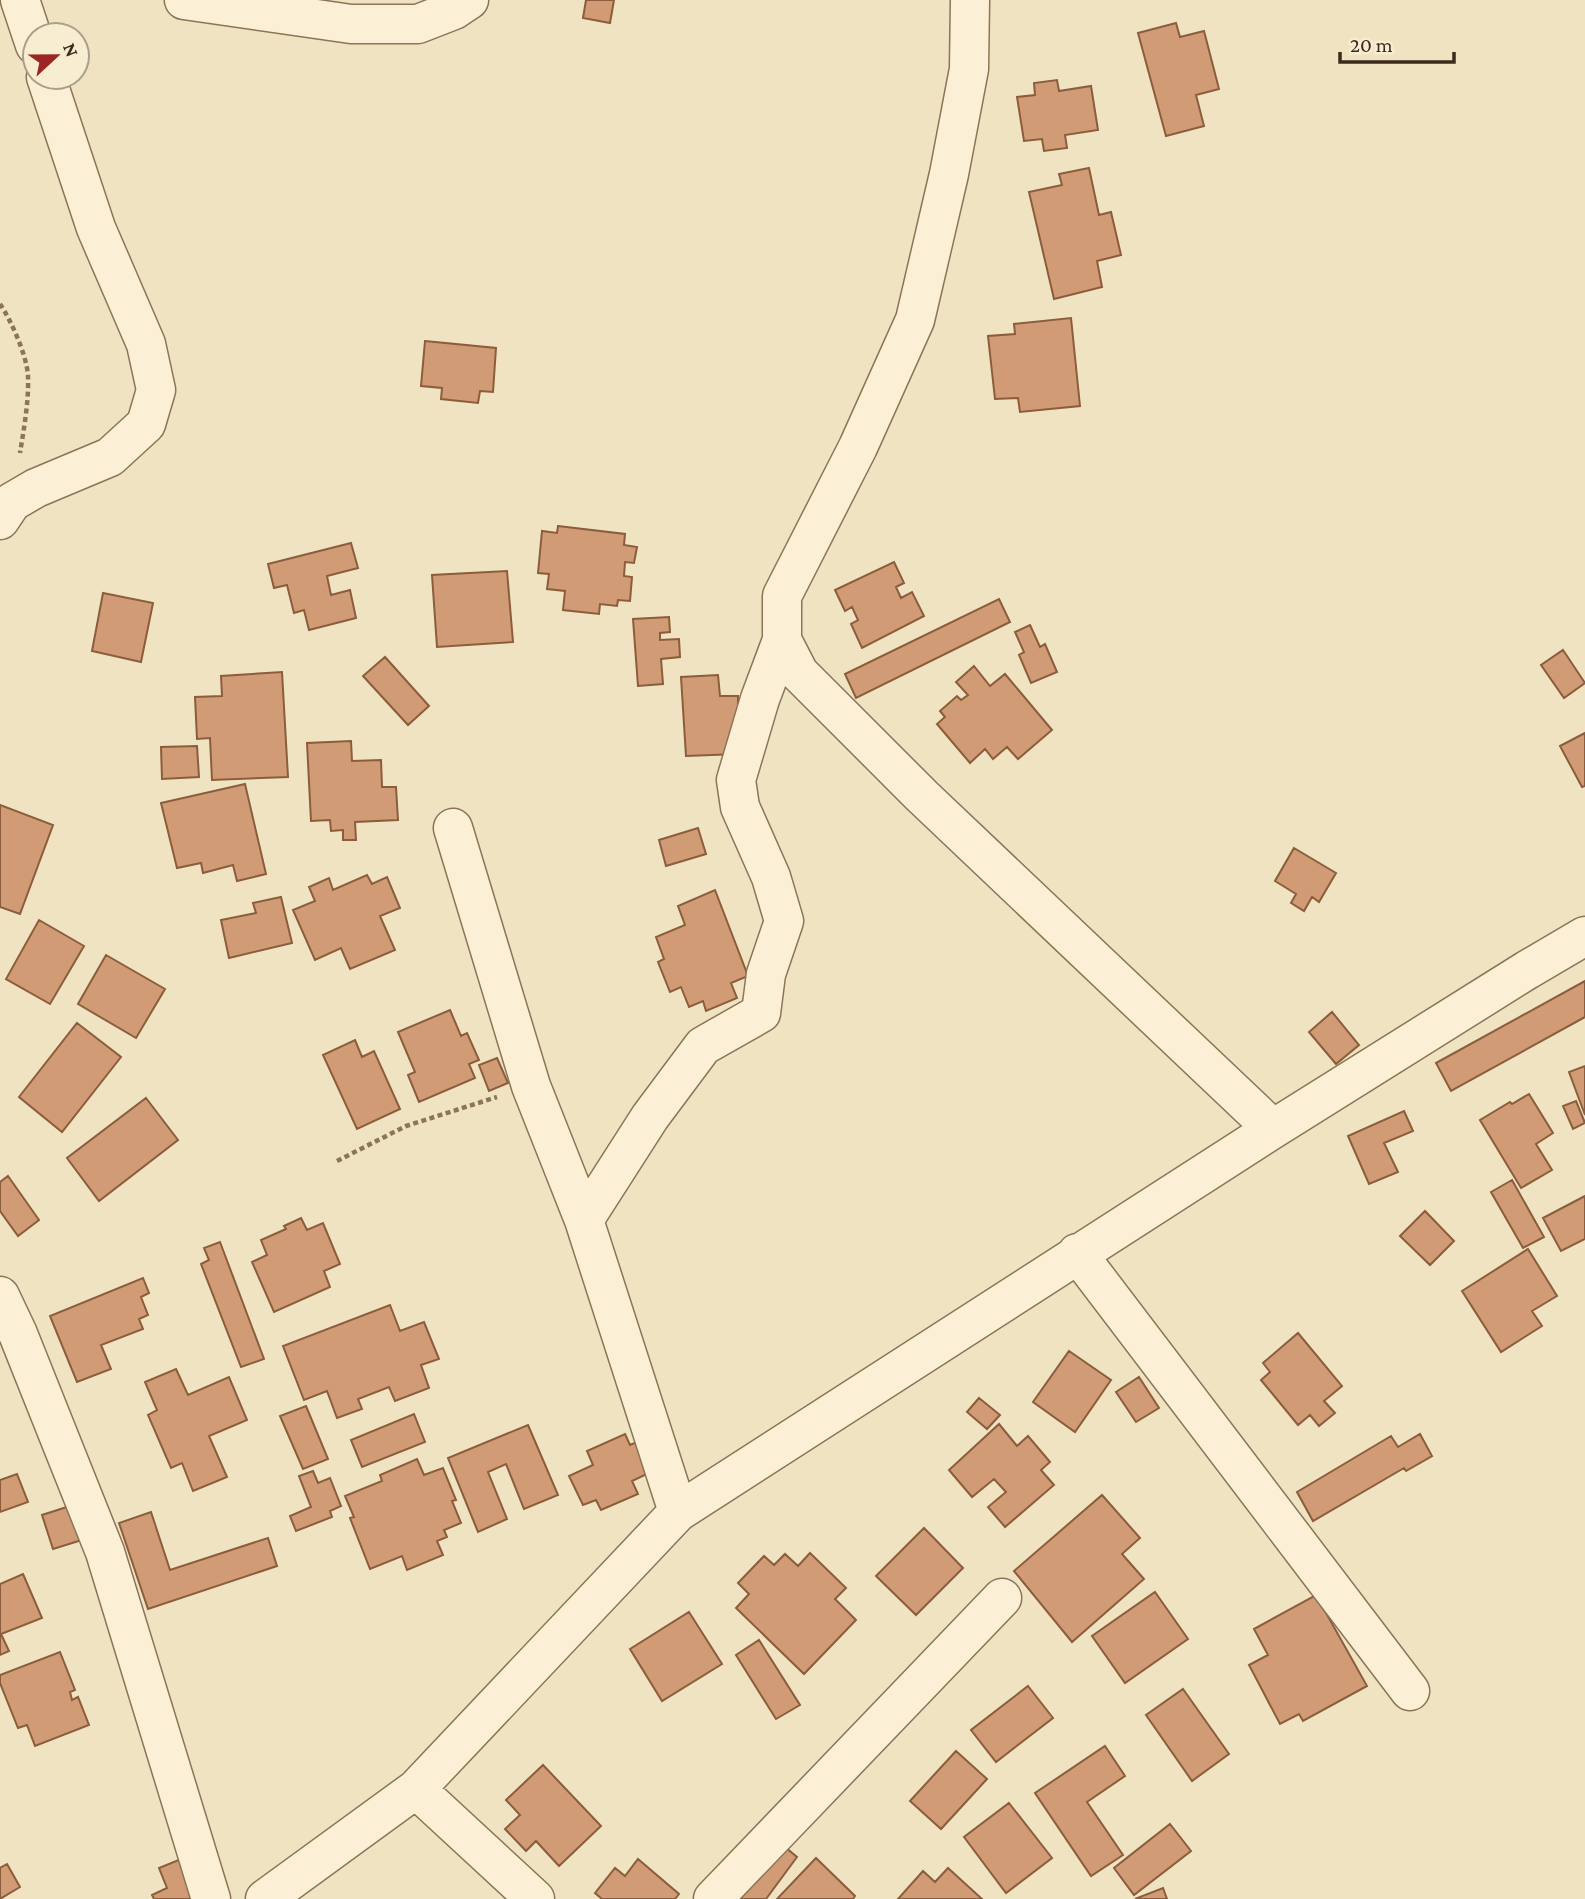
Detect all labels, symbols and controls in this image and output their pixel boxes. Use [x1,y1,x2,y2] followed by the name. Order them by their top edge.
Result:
[21,21,91,91] north arrow
[1340,21,1454,65] scale bar
[1350,33,1393,57] text: 20 m
[59,40,83,60] text: N

